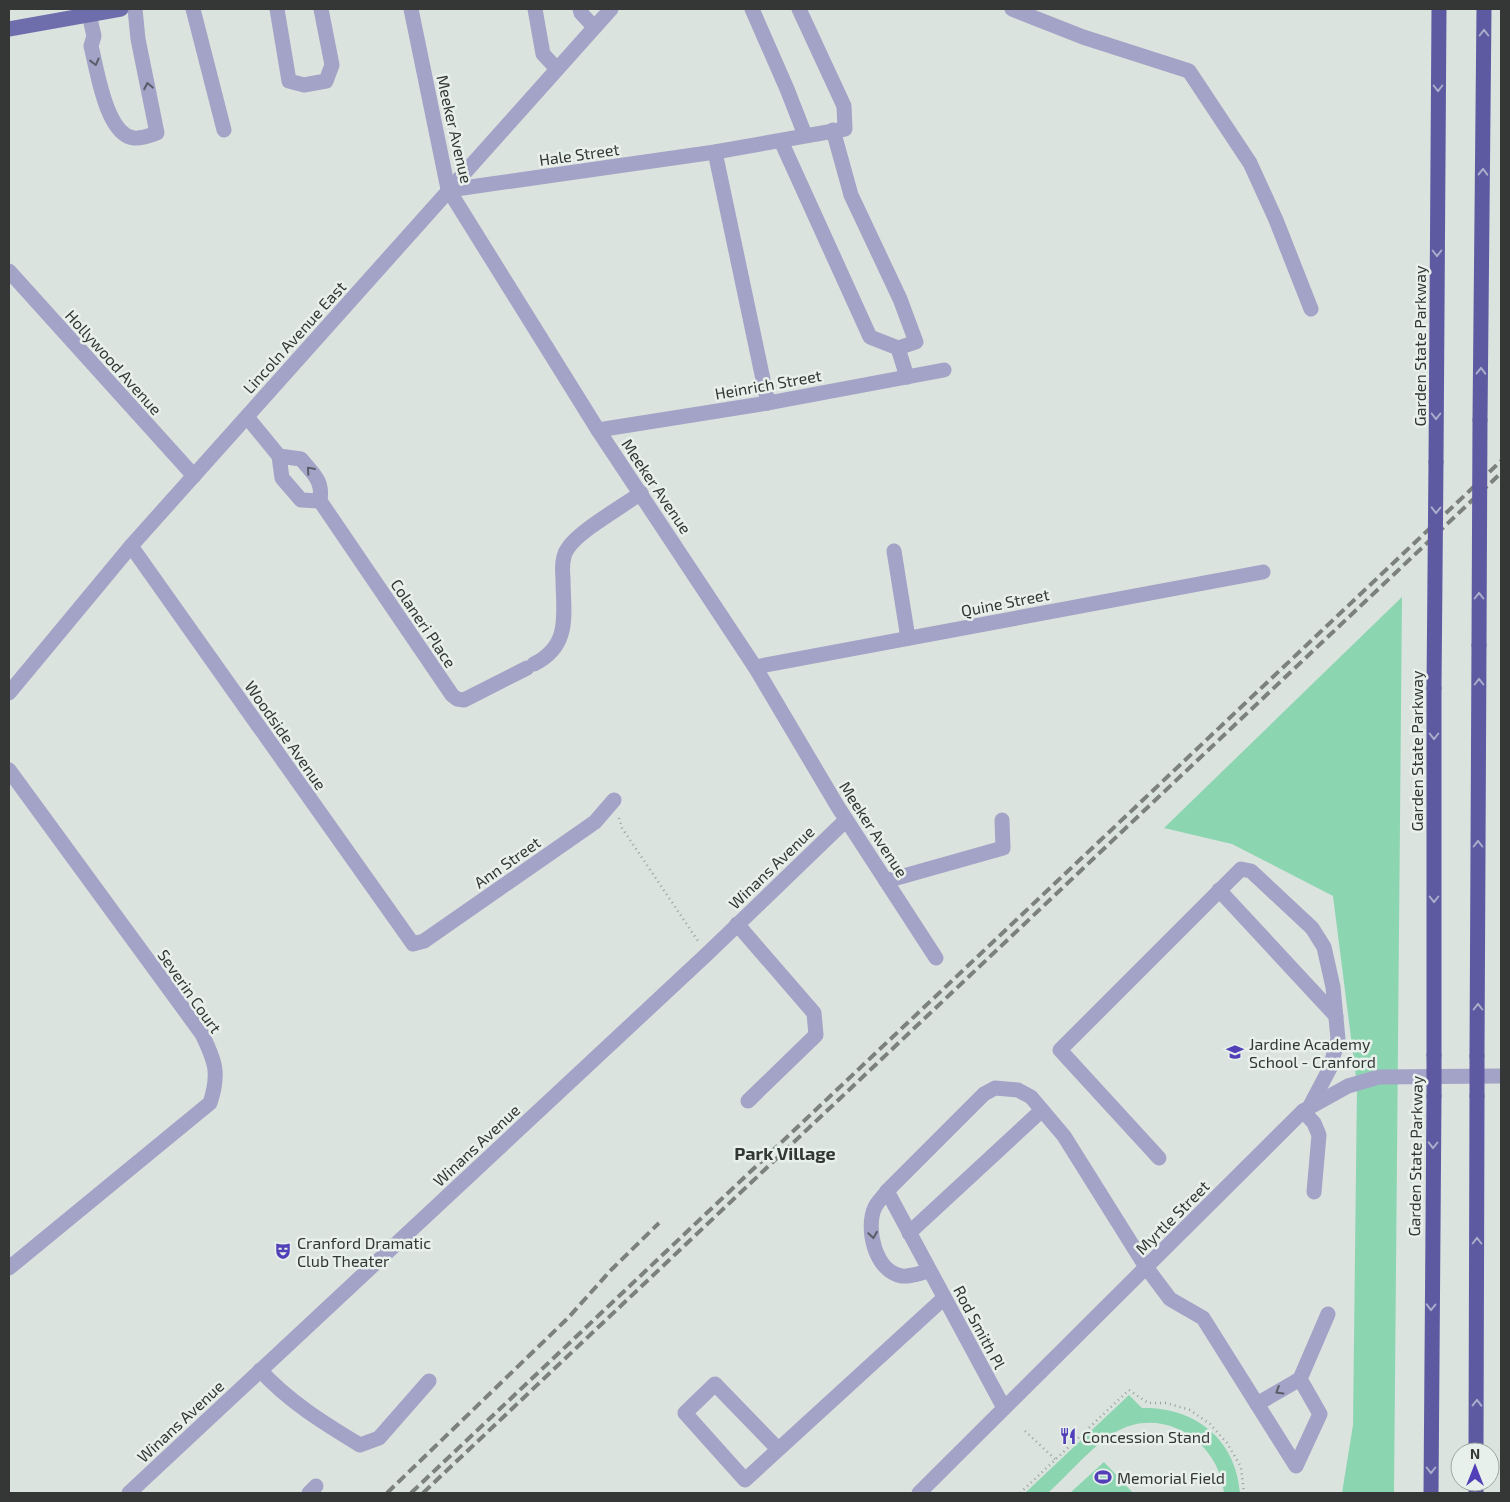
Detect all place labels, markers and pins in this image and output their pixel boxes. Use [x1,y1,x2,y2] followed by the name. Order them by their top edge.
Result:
[1249,1034,1376,1071] place label: Jardine Academy School - Cranford
[1225,1042,1245,1062] school or university icon: Jardine Academy School - Cranford
[297,1233,431,1270] place label: Cranford Dramatic Club Theater
[273,1241,293,1261] theatre icon: Cranford Dramatic Club Theater
[1058,1426,1078,1446] restaurant icon: Concession Stand
[1082,1427,1210,1446] place label: Concession Stand
[1093,1467,1113,1487] sports icon: Memorial Field
[1117,1468,1225,1487] place label: Memorial Field

